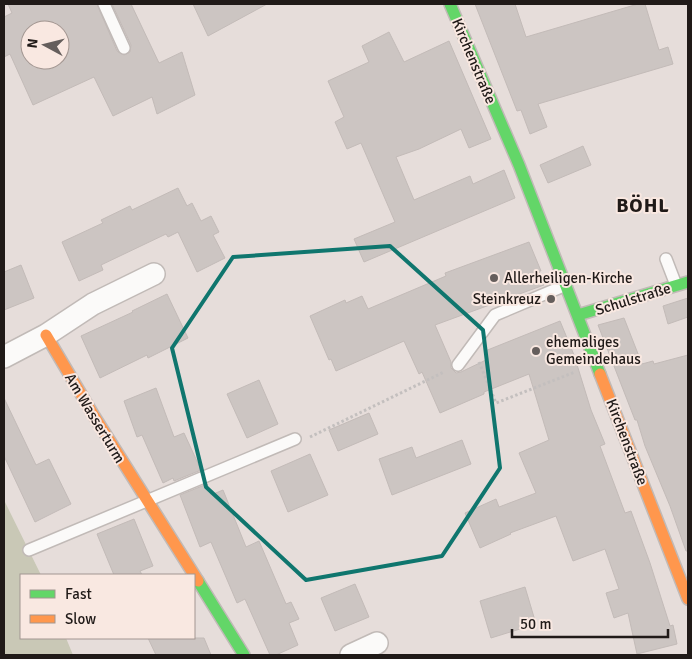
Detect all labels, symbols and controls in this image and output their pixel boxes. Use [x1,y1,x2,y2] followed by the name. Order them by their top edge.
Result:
[448,16,500,106] street label: Kirchenstraße
[20,20,70,70] north arrow
[24,38,42,49] text: N
[616,193,670,218] district label: BÖHL
[504,269,633,287] place label: Allerheiligen-Kirche
[488,272,500,284] marker: Allerheiligen-Kirche
[593,279,673,319] street label: Schulstraße
[473,290,541,308] place label: Steinkreuz
[545,293,557,305] marker: Steinkreuz
[546,333,641,368] place label: ehemaliges Gemeindehaus
[530,345,542,357] marker: ehemaliges Gemeindehaus
[61,370,129,466] street label: Am Wasserturm
[602,396,652,488] street label: Kirchenstraße
[20,574,195,639] legend
[65,585,92,603] text: Fast
[512,606,668,638] scale bar
[65,610,96,628] text: Slow
[520,615,551,633] text: 50 m

